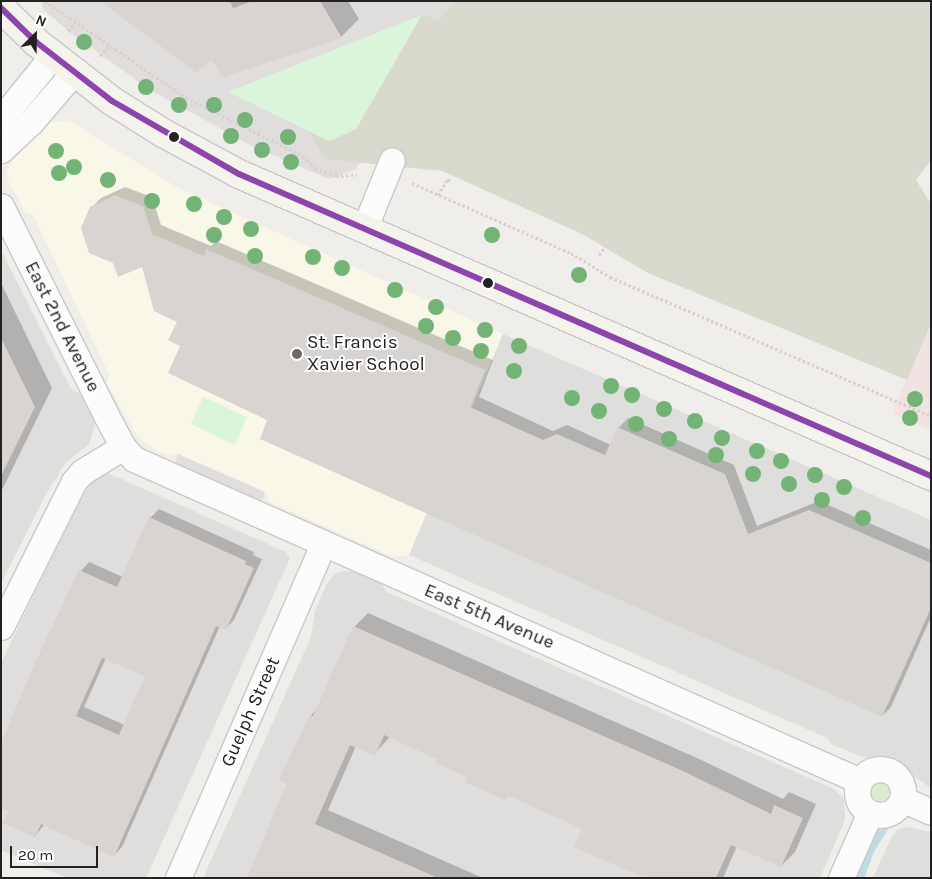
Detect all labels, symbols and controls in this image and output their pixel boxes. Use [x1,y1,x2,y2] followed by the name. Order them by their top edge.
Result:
[10,10,60,60] north arrow
[33,11,49,31] text: N
[169,132,179,142] unlabelled marker
[19,258,105,396] street label: East 2nd Avenue
[483,278,493,288] unlabelled marker
[307,332,425,376] place label: St. Francis Xavier School
[291,348,303,360] marker: St. Francis Xavier School
[420,579,558,655] street label: East 5th Avenue
[217,653,285,771] street label: Guelph Street
[12,836,100,868] scale bar
[18,846,53,864] text: 20 m

